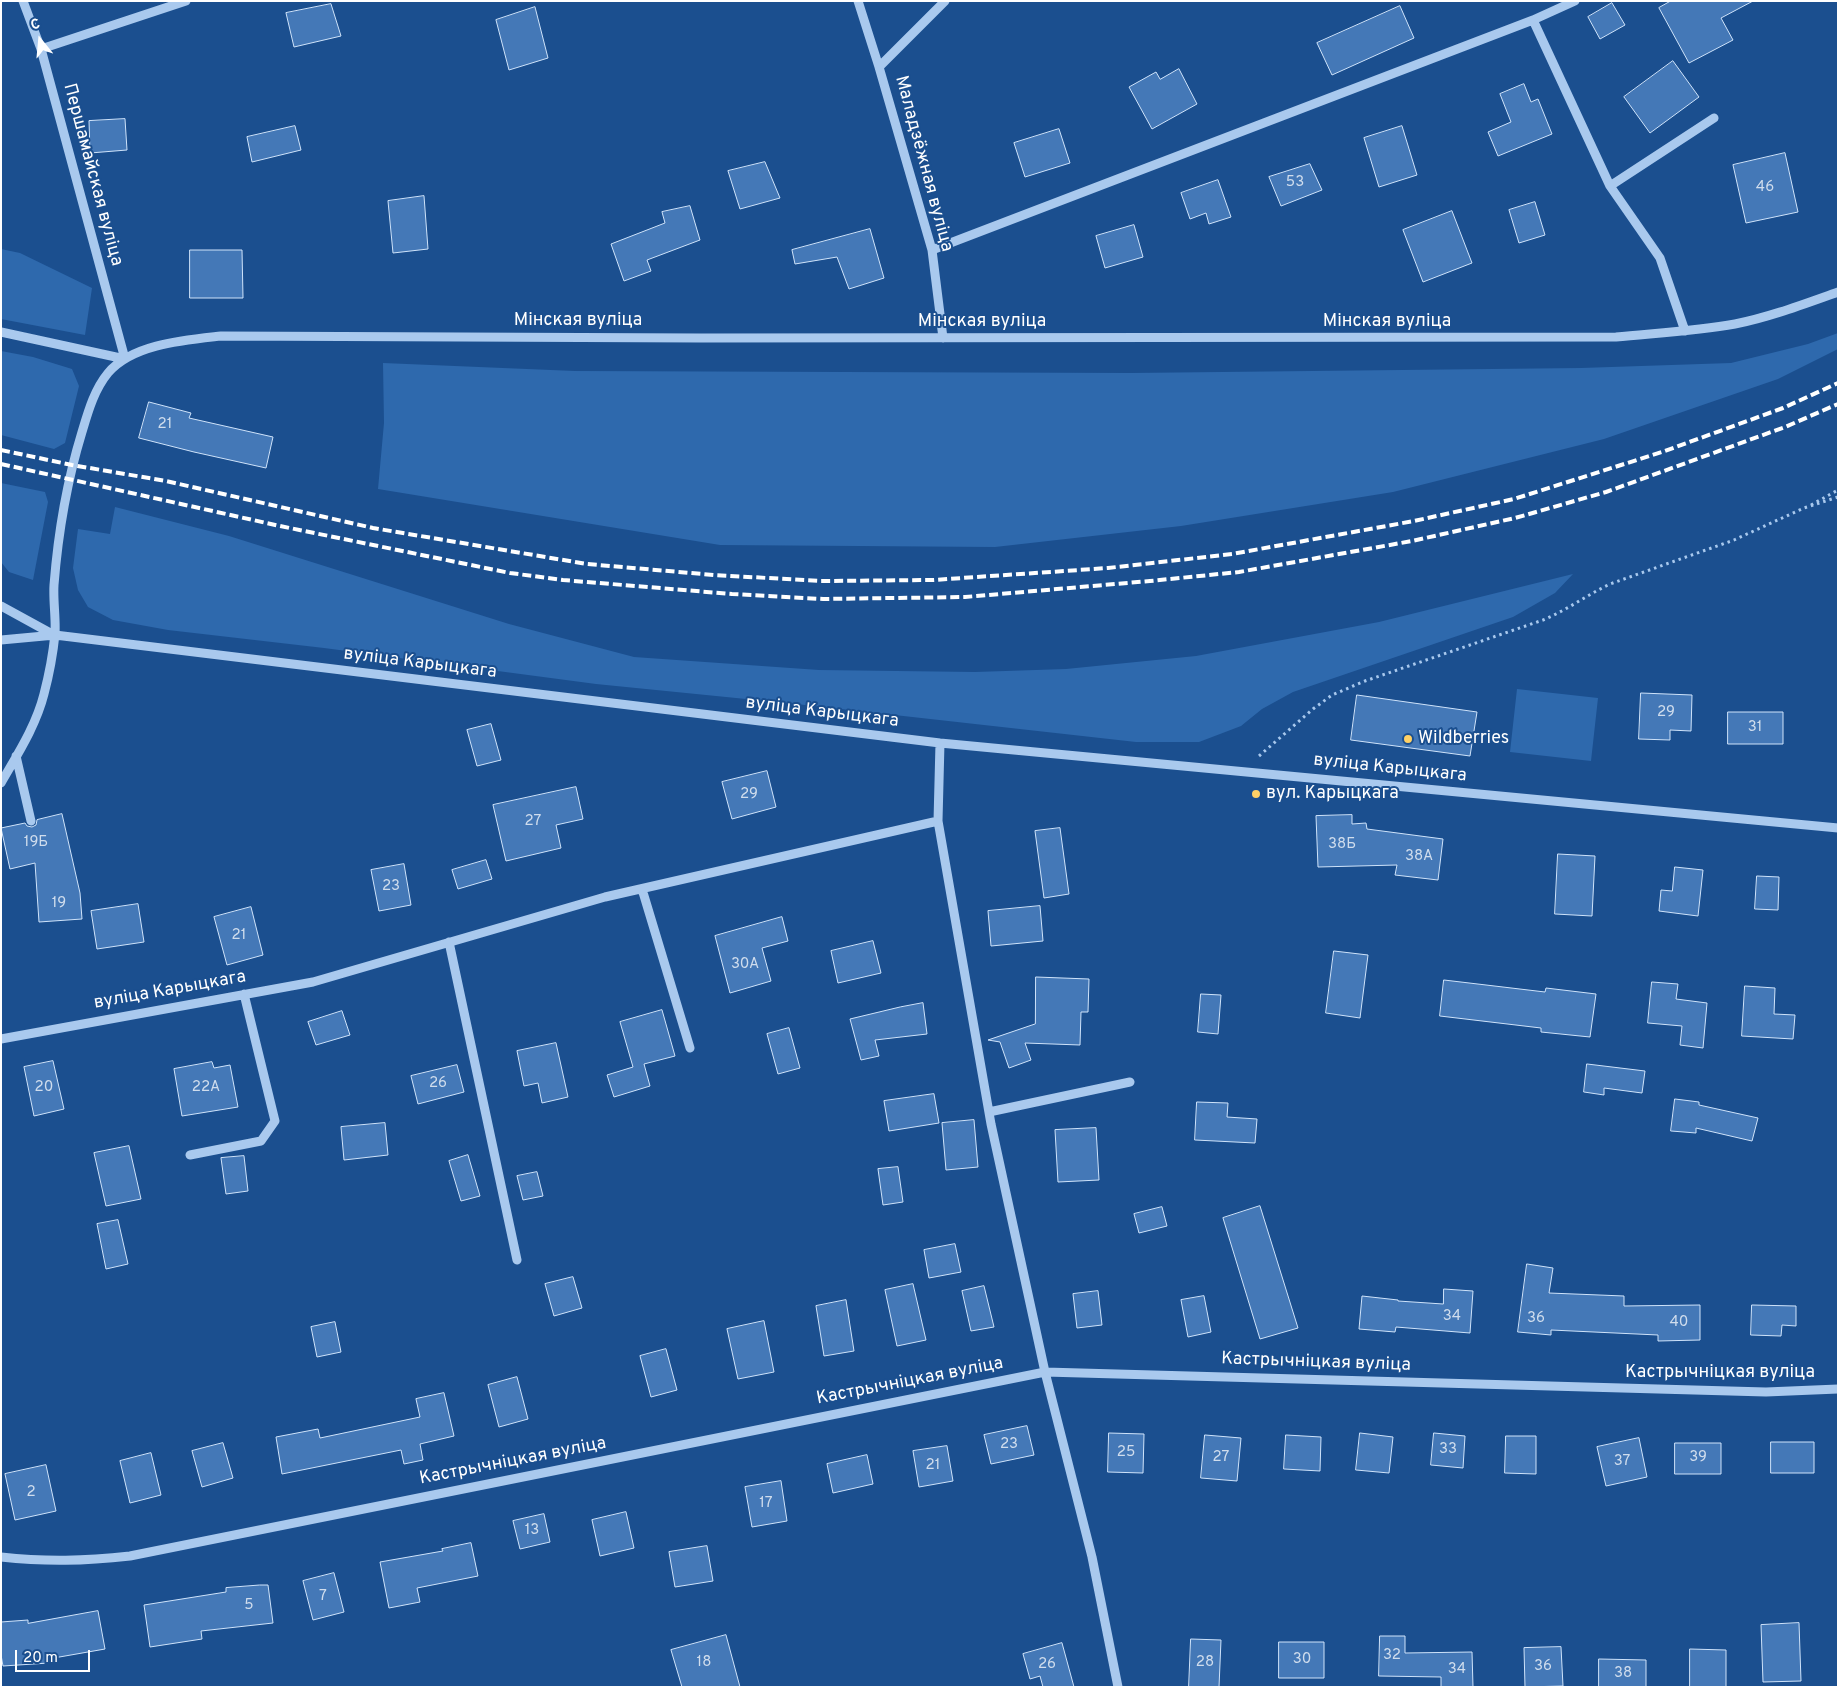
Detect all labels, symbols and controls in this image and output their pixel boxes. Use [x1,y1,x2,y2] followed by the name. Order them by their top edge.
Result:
[15,15,65,65] north arrow
[29,16,42,35] text: С
[889,74,957,254] street label: Маладзёжная вуліца
[57,81,127,269] street label: Першамайская вуліца
[1286,174,1304,192] house number: 53
[1756,179,1774,197] house number: 46
[514,310,642,332] street label: Мінская вуліца
[918,311,1046,333] street label: Мінская вуліца
[1323,311,1451,333] street label: Мінская вуліца
[158,416,172,434] house number: 21
[342,644,498,684] street label: вуліца Карыцкага
[744,693,900,733] street label: вуліца Карыцкага
[1657,704,1675,722] house number: 29
[1748,719,1762,737] house number: 31
[1418,728,1509,750] place label: Wildberries
[1402,733,1414,745] marker: Wildberries
[1312,750,1468,788] street label: вуліца Карыцкага
[1266,783,1399,805] place label: вул. Карыцкага
[740,786,758,804] house number: 29
[1250,788,1262,800] marker: вул. Карыцкага
[525,813,541,831] house number: 27
[24,834,48,852] house number: 19Б
[1328,836,1356,854] house number: 38Б
[1405,848,1433,866] house number: 38А
[382,878,400,896] house number: 23
[52,895,66,913] house number: 19
[232,927,246,945] house number: 21
[731,956,759,974] house number: 30А
[92,967,248,1015] street label: вуліца Карыцкага
[429,1075,447,1093] house number: 26
[35,1079,53,1097] house number: 20
[192,1079,220,1097] house number: 22A
[1443,1308,1461,1326] house number: 34
[1527,1310,1545,1328] house number: 36
[1670,1314,1688,1332] house number: 40
[1221,1349,1411,1377] street label: Кастрычніцкая вуліца
[815,1353,1005,1411] street label: Кастрычніцкая вуліца
[1625,1362,1815,1384] street label: Кастрычніцкая вуліца
[418,1433,608,1491] street label: Кастрычніцкая вуліца
[1000,1436,1018,1454] house number: 23
[1439,1441,1457,1459] house number: 33
[1117,1444,1135,1462] house number: 25
[1213,1449,1229,1467] house number: 27
[1689,1449,1707,1467] house number: 39
[1614,1453,1630,1471] house number: 37
[926,1457,940,1475] house number: 21
[26,1484,36,1502] house number: 2
[759,1495,773,1513] house number: 17
[525,1522,539,1540] house number: 13
[319,1588,327,1606] house number: 7
[244,1597,254,1615] house number: 5
[18,1640,92,1672] scale bar
[1383,1647,1401,1665] house number: 32
[23,1649,58,1668] text: 20 m
[1293,1651,1311,1669] house number: 30
[697,1654,711,1672] house number: 18
[1196,1654,1214,1672] house number: 28
[1038,1656,1056,1674] house number: 26
[1534,1658,1552,1676] house number: 36
[1448,1661,1466,1679] house number: 34
[1614,1665,1632,1683] house number: 38

